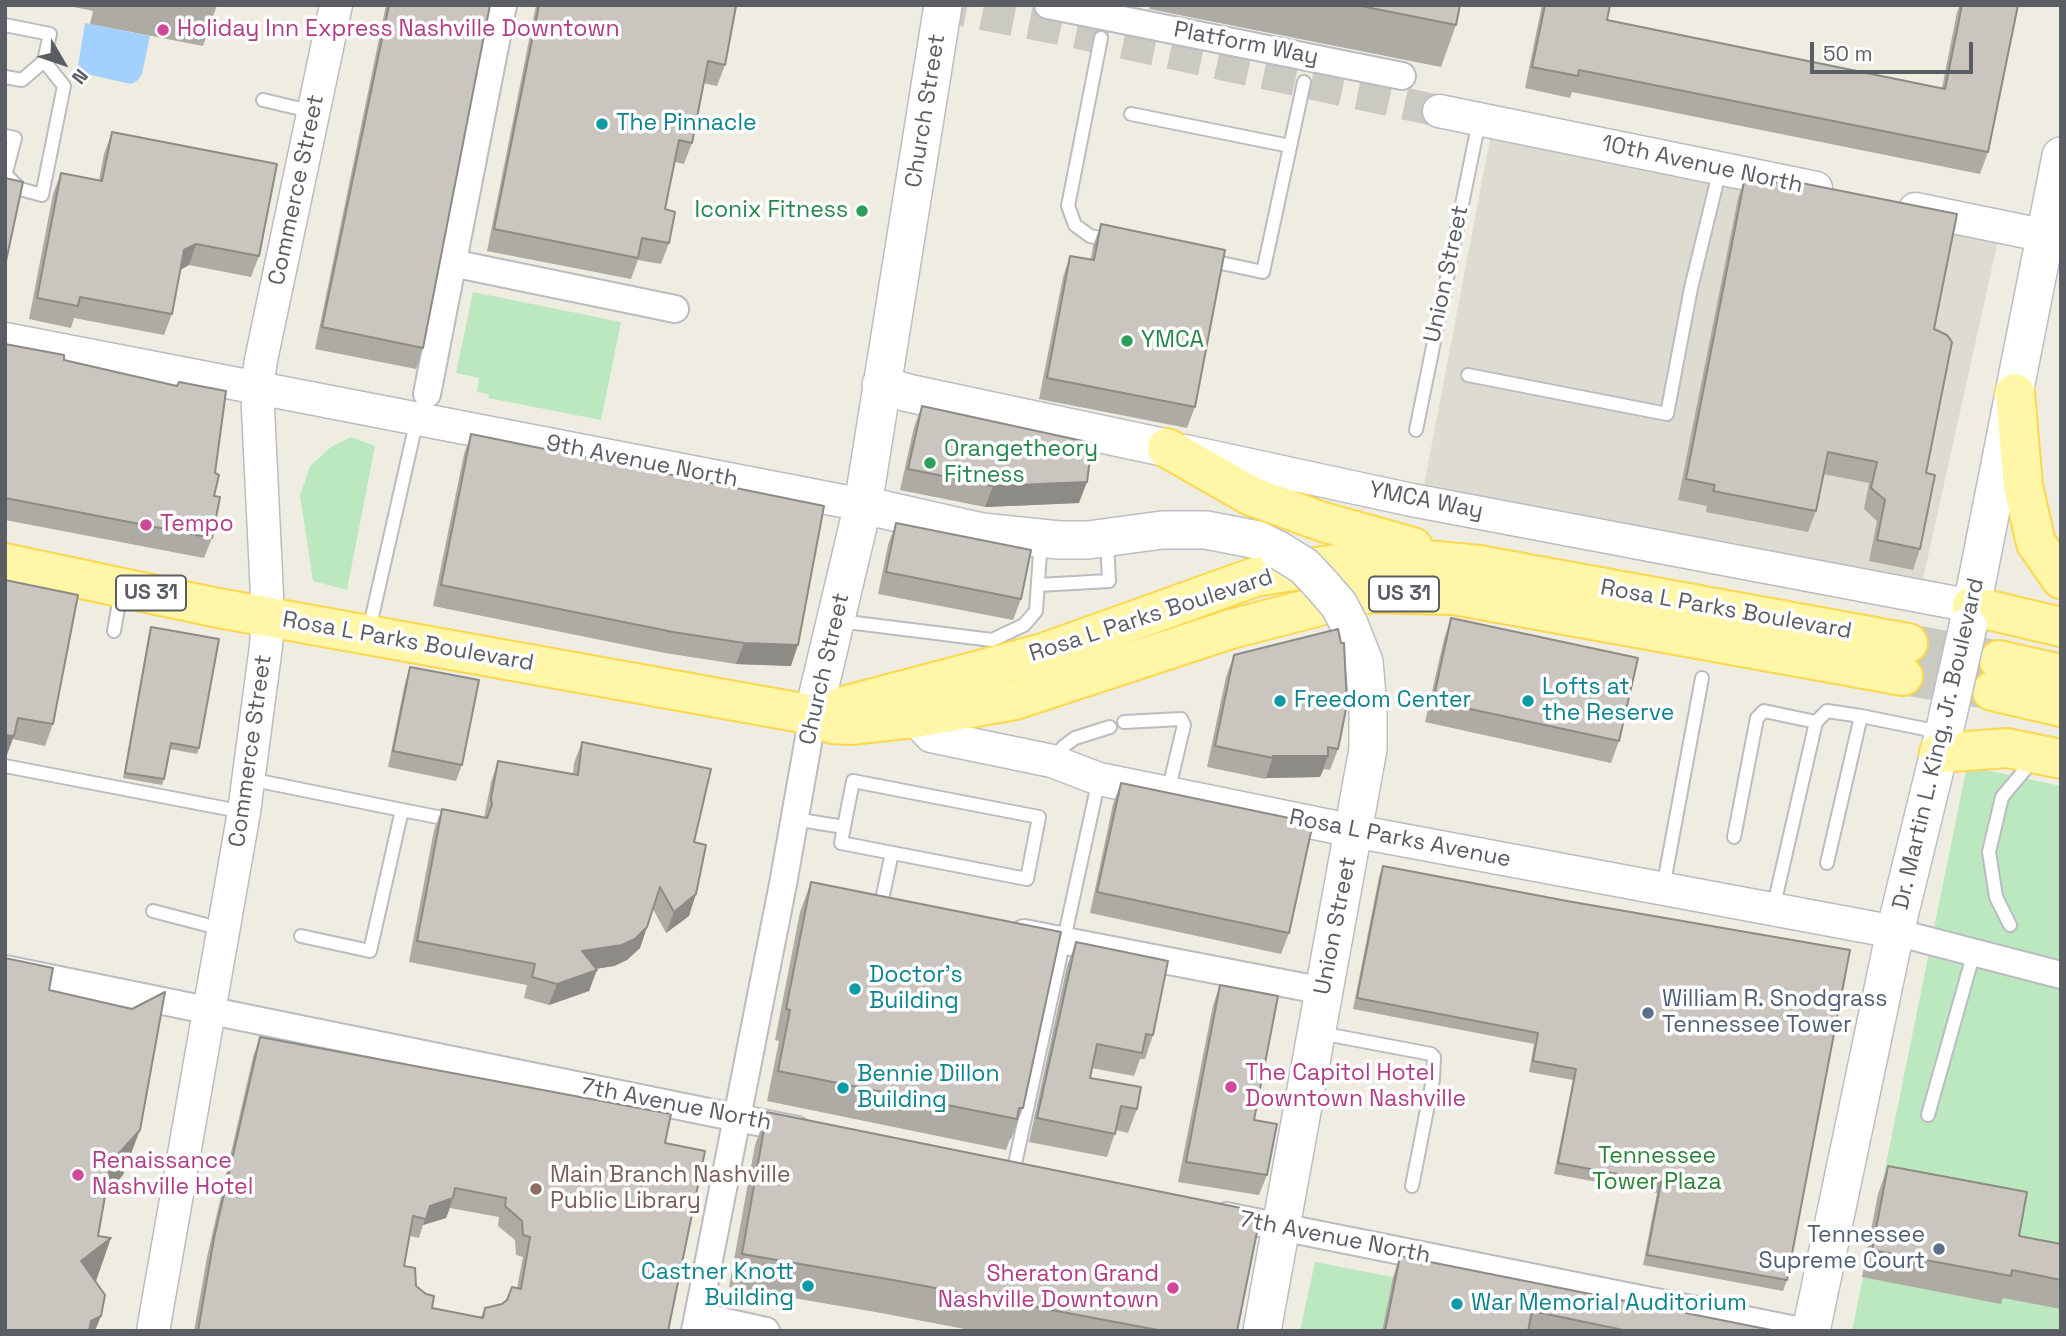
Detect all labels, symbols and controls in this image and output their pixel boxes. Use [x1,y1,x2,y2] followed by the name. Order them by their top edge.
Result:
[177,16,620,44] place label: Holiday Inn Express Nashville Downtown
[1171,16,1321,72] street label: Platform Way
[155,22,171,38] marker: Holiday Inn Express Nashville Downtown
[28,28,98,98] north arrow
[1814,28,1977,72] scale bar
[900,32,952,190] street label: Church Street
[1823,40,1873,67] text: 50 m
[66,64,93,89] text: N
[263,92,331,288] street label: Commerce Street
[616,110,757,138] place label: The Pinnacle
[594,116,610,132] marker: The Pinnacle
[1599,130,1805,200] street label: 10th Avenue North
[695,197,848,225] place label: Iconix Fitness
[854,203,870,219] marker: Iconix Fitness
[1419,203,1475,345] street label: Union Street
[1141,327,1204,355] place label: YMCA
[1119,333,1135,349] marker: YMCA
[544,430,740,494] street label: 9th Avenue North
[944,436,1098,490] place label: Orangetheory Fitness
[922,455,938,471] marker: Orangetheory Fitness
[1367,476,1485,526] street label: YMCA Way
[160,511,234,539] place label: Tempo
[138,517,154,533] marker: Tempo
[1026,564,1276,668] street label: Rosa L Parks Boulevard
[1598,574,1854,646] street label: Rosa L Parks Boulevard
[116,576,186,610] road number: US 31
[1369,576,1439,612] road number: US 31
[1887,576,1991,912] street label: Dr. Martin L. King, Jr. Boulevard
[794,590,856,748] street label: Church Street
[280,606,536,678] street label: Rosa L Parks Boulevard
[224,653,278,849] street label: Commerce Street
[1542,674,1674,728] place label: Lofts at the Reserve
[1294,687,1471,715] place label: Freedom Center
[1272,693,1288,709] marker: Freedom Center
[1520,693,1536,709] marker: Lofts at the Reserve
[1287,804,1513,874] street label: Rosa L Parks Avenue
[1309,855,1363,997] street label: Union Street
[869,962,963,1016] place label: Doctor's Building
[847,981,863,997] marker: Doctor's Building
[1662,986,1887,1040] place label: William R. Snodgrass Tennessee Tower
[1640,1005,1656,1021] marker: William R. Snodgrass Tennessee Tower
[1245,1060,1466,1114] place label: The Capitol Hotel Downtown Nashville
[857,1061,1000,1115] place label: Bennie Dillon Building
[578,1073,774,1137] street label: 7th Avenue North
[1223,1079,1239,1095] marker: The Capitol Hotel Downtown Nashville
[835,1080,851,1096] marker: Bennie Dillon Building
[1592,1143,1722,1197] park label: Tennessee Tower Plaza
[92,1148,253,1202] place label: Renaissance Nashville Hotel
[550,1162,791,1216] place label: Main Branch Nashville Public Library
[70,1167,86,1183] marker: Renaissance Nashville Hotel
[528,1181,544,1197] marker: Main Branch Nashville Public Library
[1237,1206,1433,1270] street label: 7th Avenue North
[1759,1222,1925,1276] place label: Tennessee Supreme Court
[1931,1241,1947,1257] marker: Tennessee Supreme Court
[641,1259,794,1313] place label: Castner Knott Building
[938,1261,1159,1315] place label: Sheraton Grand Nashville Downtown
[800,1278,816,1294] marker: Castner Knott Building
[1165,1280,1181,1296] marker: Sheraton Grand Nashville Downtown
[1471,1290,1747,1318] place label: War Memorial Auditorium
[1449,1296,1465,1312] marker: War Memorial Auditorium

